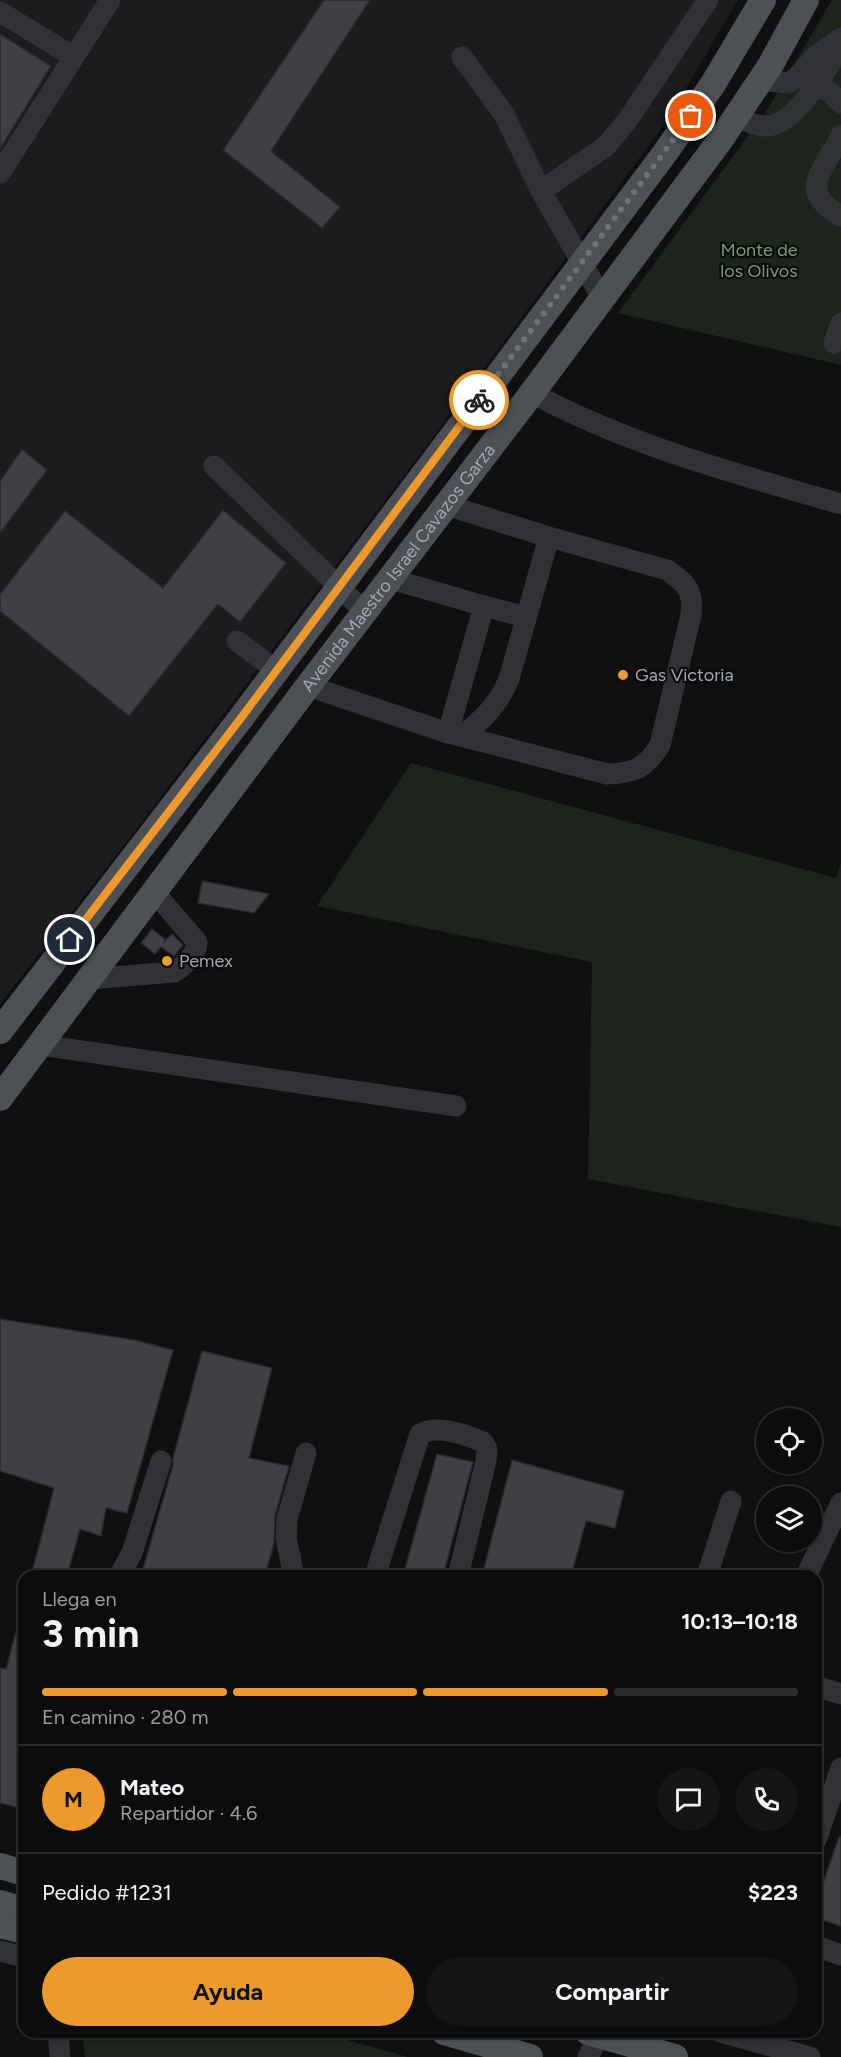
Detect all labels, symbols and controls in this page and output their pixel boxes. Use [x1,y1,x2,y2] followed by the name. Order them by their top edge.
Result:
[665,90,716,141] pin
[674,99,707,132] icon: bag
[720,239,798,282] park label: Monte de los Olivos
[449,370,509,430] courier
[463,384,496,417] icon: bike
[297,440,500,696] street label: Avenida Maestro Israel Cavazos Garza
[635,664,734,686] place label: Gas Victoria
[616,668,630,682] marker: Gas Victoria
[44,914,95,965] pin
[53,923,86,956] icon: home
[179,950,233,972] place label: Pemex
[160,954,174,968] marker: Pemex
[756,1408,822,1552] map controls
[756,1408,822,1474] button: locate
[756,1486,822,1552] button: layers
[42,1587,117,1611] text: Llega en
[681,1608,798,1635] text: 10:13–10:18
[42,1610,139,1657] text: 3 min
[42,1705,209,1729] text: En camino · 280 m
[657,1768,720,1831] button: chat
[735,1768,798,1831] button: phone
[120,1774,184,1801] text: Mateo
[64,1786,83,1813] text: M
[120,1801,257,1825] text: Repartidor · 4.6
[42,1879,172,1906] text: Pedido #1231
[748,1879,798,1906] text: $223
[42,1957,414,2026] button: Ayuda
[426,1957,798,2026] button: Compartir

